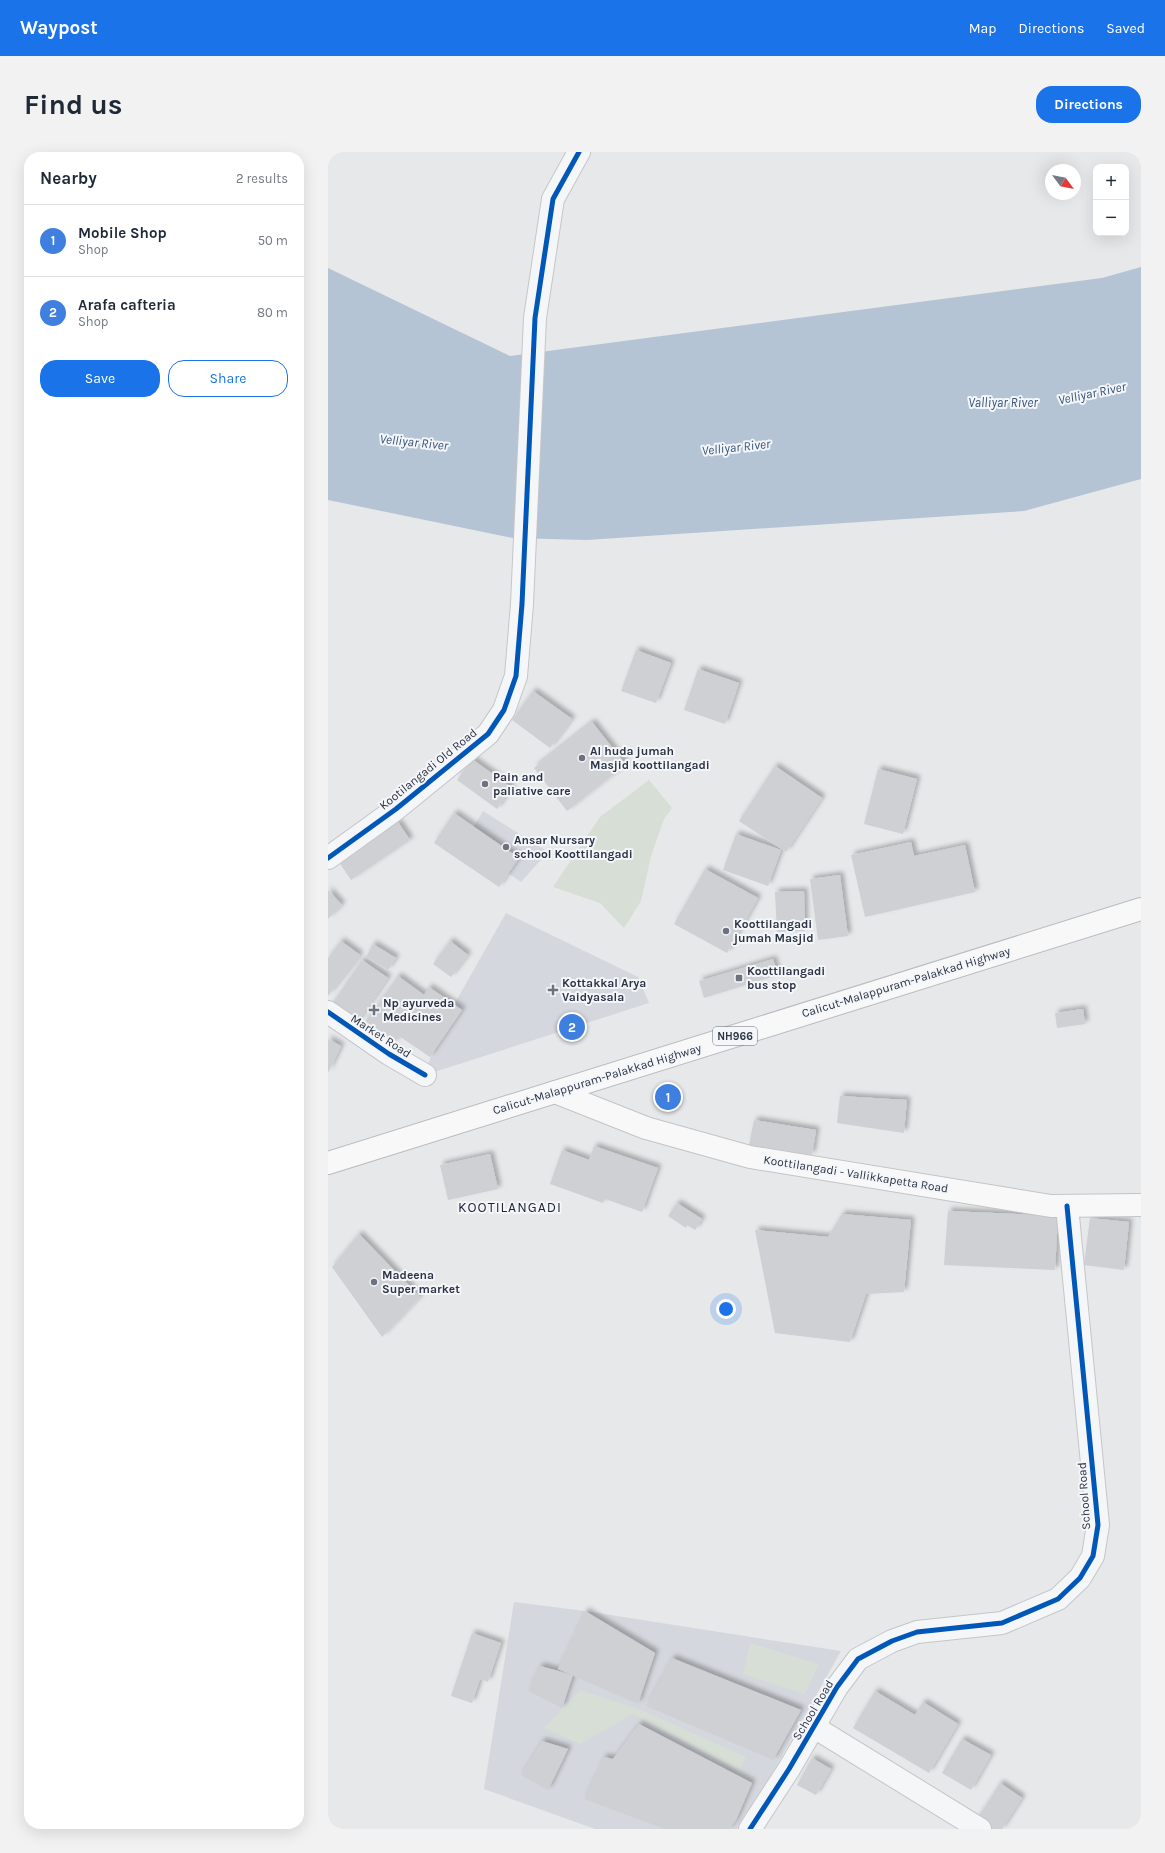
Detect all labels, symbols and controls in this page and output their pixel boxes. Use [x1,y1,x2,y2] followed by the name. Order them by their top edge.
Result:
[20,17,98,39] text: Waypost
[969,20,997,37] text: Map
[1019,20,1084,37] text: Directions
[1106,20,1145,37] text: Saved
[1036,86,1141,123] button: Directions
[24,88,123,121] text: Find us
[1045,164,1081,200] north arrow
[1093,164,1129,236] map controls
[1093,164,1129,200] button: +
[40,168,97,188] text: Nearby
[236,171,288,186] text: 2 results
[1093,200,1129,236] button: −
[78,224,167,242] text: Mobile Shop
[51,233,55,248] text: 1
[258,233,288,248] text: 50 m
[78,242,108,257] text: Shop
[78,296,176,314] text: Arafa cafteria
[49,305,57,320] text: 2
[257,305,288,320] text: 80 m
[78,314,108,329] text: Shop
[40,360,160,397] button: Save
[168,360,288,397] button: Share
[1057,378,1128,407] water label: Velliyar River
[968,395,1038,410] water label: Valliyar River
[379,431,450,453] water label: Velliyar River
[701,436,772,458] water label: Velliyar River
[376,725,480,813] street label: Kootilangadi Old Road
[590,744,710,772] place label: Al huda jumah Masjid koottilangadi
[577,753,587,763] marker: Al huda jumah Masjid koottilangadi
[493,770,571,798] place label: Pain and paliative care
[480,779,490,789] marker: Pain and paliative care
[514,833,633,861] place label: Ansar Nursary school Koottilangadi
[501,842,511,852] marker: Ansar Nursary school Koottilangadi
[733,917,814,945] place label: Koottilangadi jumah Masjid
[721,926,731,936] marker: Koottilangadi jumah Masjid
[800,943,1012,1020] street label: Calicut-Malappuram-Palakkad Highway
[747,964,825,992] place label: Koottilangadi bus stop
[734,973,744,983] marker: Koottilangadi bus stop
[562,976,646,1004] place label: Kottakkal Arya Vaidyasala
[547,984,559,996] marker: Kottakkal Arya Vaidyasala
[383,996,454,1024] place label: Np ayurveda Medicines
[368,1004,380,1016] marker: Np ayurveda Medicines
[348,1011,414,1061] street label: Market Road
[559,1012,585,1042] pin: 2
[713,1027,757,1045] road number: NH966
[491,1040,703,1117] street label: Calicut-Malappuram-Palakkad Highway
[655,1082,681,1112] pin: 1
[763,1152,949,1196] street label: Koottilangadi - Vallikkapetta Road
[458,1199,562,1216] district label: KOOTILANGADI
[382,1268,460,1296] place label: Madeena Super market
[369,1277,379,1287] marker: Madeena Super market
[716,1299,736,1319] your location
[1075,1462,1093,1530] street label: School Road
[790,1677,836,1743] street label: School Road

